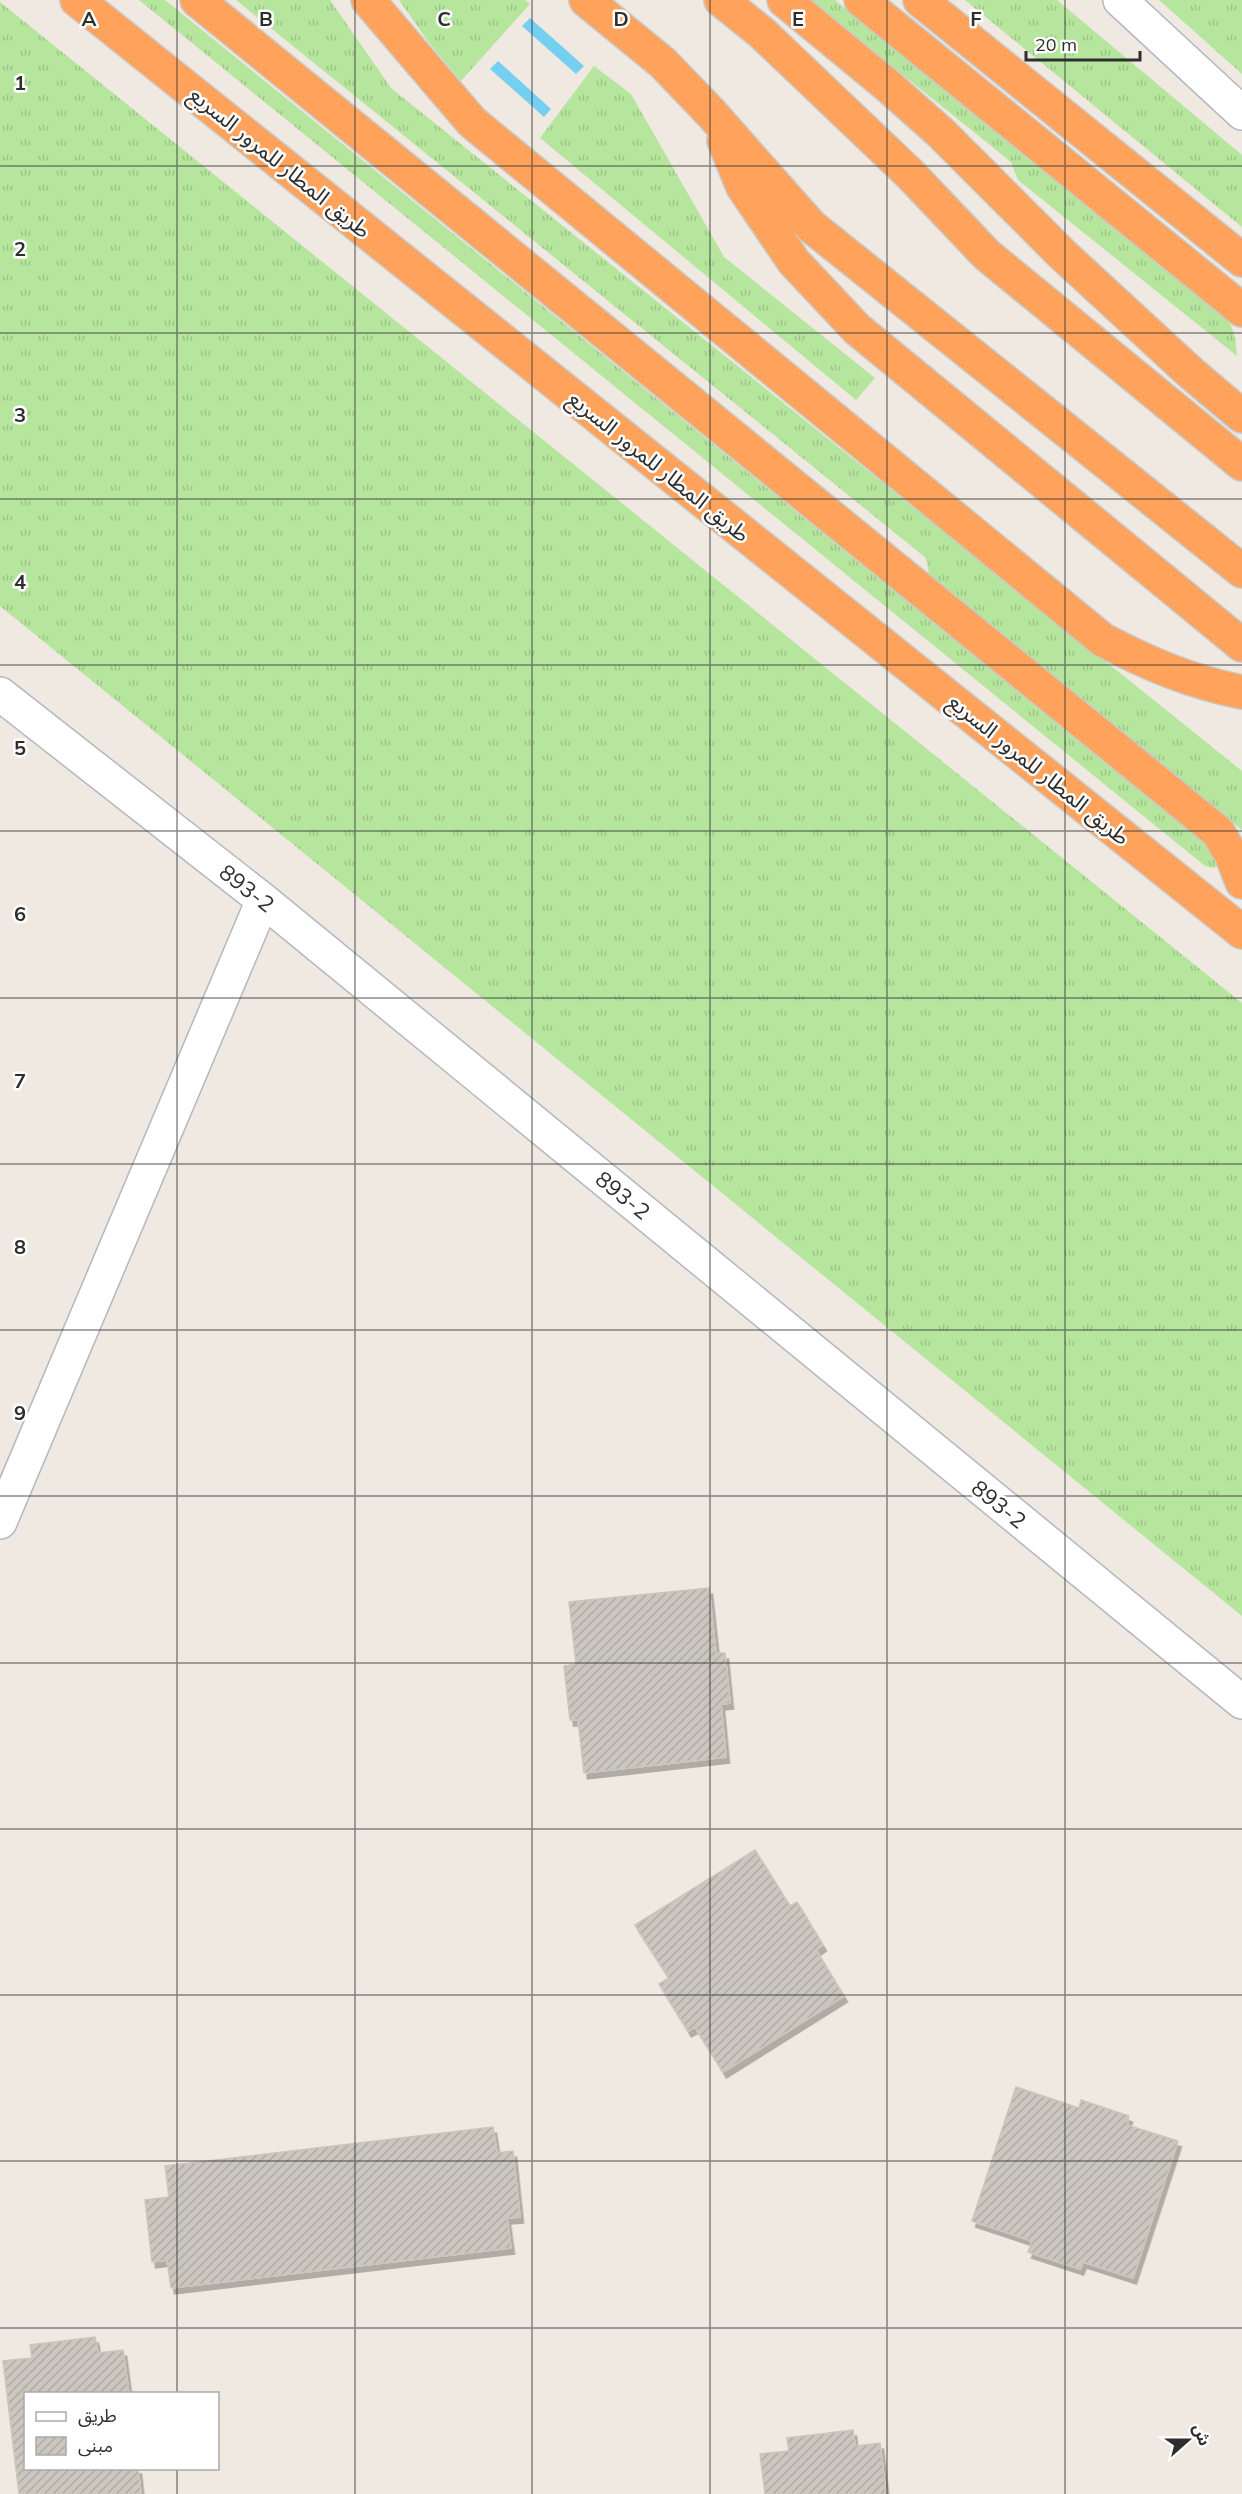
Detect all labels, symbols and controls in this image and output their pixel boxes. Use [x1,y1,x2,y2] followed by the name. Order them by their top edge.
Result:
[82,6,97,31] text: A
[259,6,273,31] text: B
[437,6,451,31] text: C
[613,6,629,31] text: D
[792,6,804,31] text: E
[970,6,982,31] text: F
[1026,24,1140,62] scale bar
[1035,33,1077,56] text: 20 m
[14,70,26,95] text: 1
[182,80,377,246] street label: طريق المطار للمرور السريع
[14,236,26,261] text: 2
[561,384,756,550] street label: طريق المطار للمرور السريع
[14,402,26,427] text: 3
[14,569,26,594] text: 4
[941,687,1136,853] street label: طريق المطار للمرور السريع
[14,735,26,760] text: 5
[214,858,280,918] street label: 893-2
[14,901,26,926] text: 6
[14,1068,26,1093] text: 7
[590,1165,656,1225] street label: 893-2
[14,1234,26,1259] text: 8
[14,1400,26,1425] text: 9
[966,1474,1032,1534] street label: 893-2
[24,2392,219,2470] legend
[78,2404,117,2427] text: طريق
[1158,2410,1218,2470] north arrow
[1189,2421,1215,2449] text: ش
[78,2434,113,2457] text: مبنى

